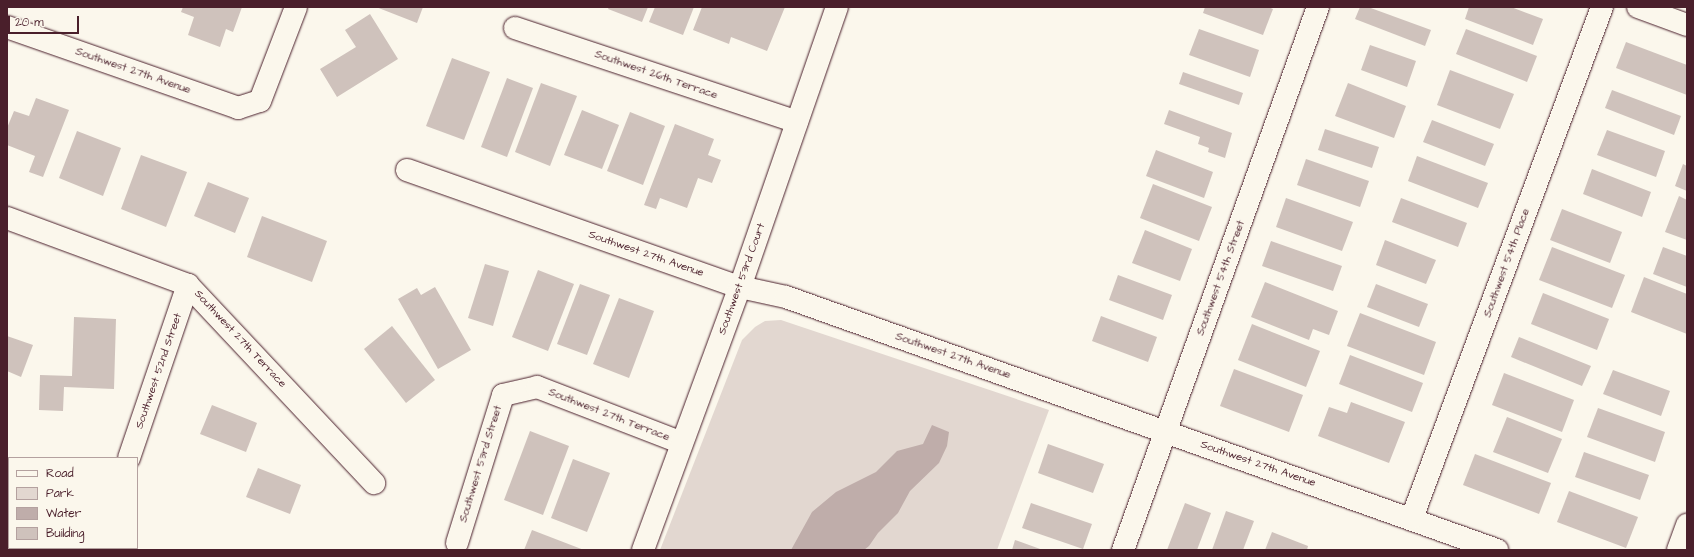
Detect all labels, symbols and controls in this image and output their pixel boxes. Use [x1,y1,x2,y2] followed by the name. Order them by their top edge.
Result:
[10,8,81,34] scale bar
[15,14,44,31] text: 20 m
[74,45,192,97] street label: Southwest 27th Avenue
[593,48,719,102] street label: Southwest 26th Terrace
[1481,207,1533,319] street label: Southwest 54th Place
[1194,219,1248,337] street label: Southwest 54th Street
[716,222,768,336] street label: Southwest 53rd Court
[587,228,705,280] street label: Southwest 27th Avenue
[191,287,289,391] street label: Southwest 27th Terrace
[133,311,185,431] street label: Southwest 52nd Street
[894,330,1012,382] street label: Southwest 27th Avenue
[547,386,671,444] street label: Southwest 27th Terrace
[457,404,505,524] street label: Southwest 53rd Street
[1199,438,1317,490] street label: Southwest 27th Avenue
[8,457,138,549] legend
[46,465,74,482] text: Road
[46,485,74,502] text: Park
[46,505,81,522] text: Water
[46,525,84,542] text: Building

